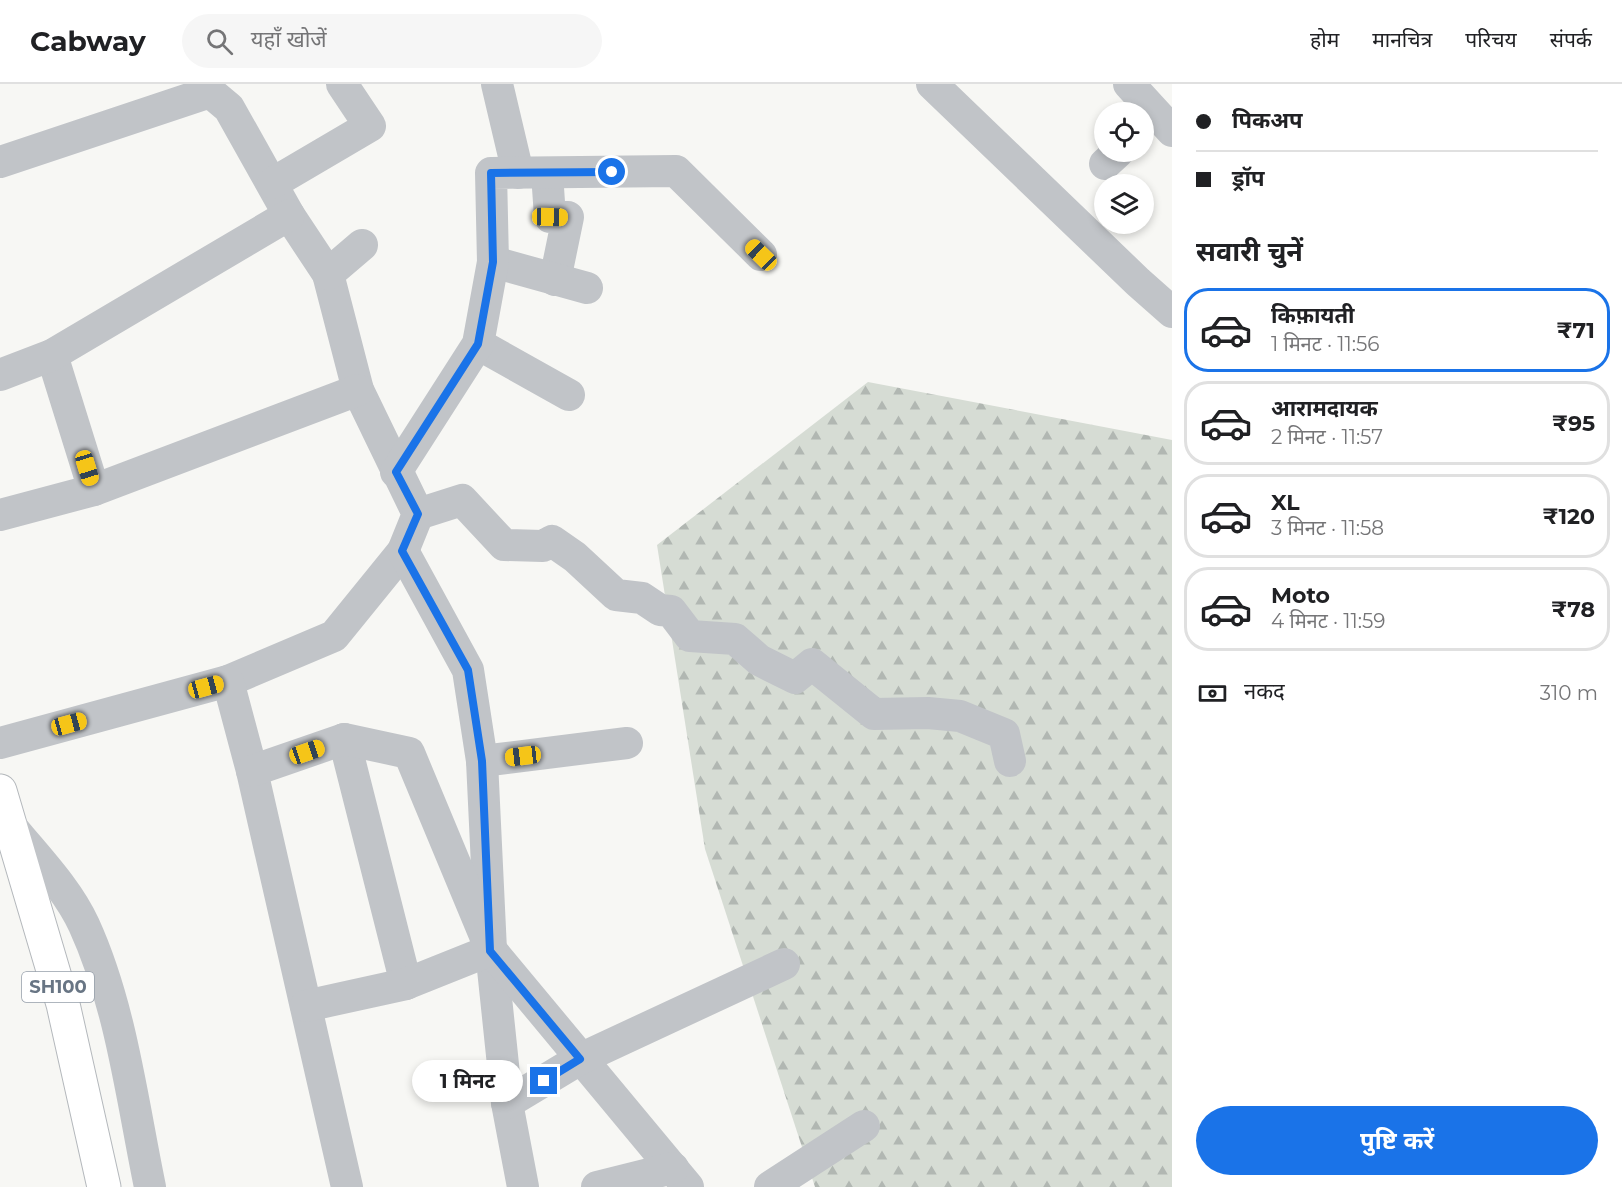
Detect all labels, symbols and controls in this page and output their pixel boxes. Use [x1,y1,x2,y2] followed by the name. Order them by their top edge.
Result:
[182,14,602,68] search box
[30,24,146,58] text: Cabway
[203,25,236,58] icon: search
[251,26,327,53] text: यहाँ खोजें
[1310,27,1339,52] text: होम
[1372,27,1432,52] text: मानचित्र
[1465,27,1517,52] text: परिचय
[1550,27,1592,52] text: संपर्क
[1094,102,1154,234] map controls
[1094,102,1154,162] button: locate
[1232,107,1303,134] text: पिकअप
[598,158,625,185] route start
[1232,165,1265,192] text: ड्रॉप
[1094,174,1154,234] button: layers
[532,208,568,226] car
[1196,235,1303,268] text: सवारी चुनें
[742,236,780,274] car
[1271,302,1355,329] text: किफ़ायती
[1199,303,1253,357] icon: car
[1557,317,1595,344] text: ₹71
[1271,332,1379,356] text: 1 मिनट · 11:56
[1271,395,1378,422] text: आरामदायक
[1199,396,1253,450] icon: car
[1552,410,1595,437] text: ₹95
[1271,425,1383,449] text: 2 मिनट · 11:57
[73,448,101,488] car
[1199,489,1253,543] icon: car
[1271,489,1300,516] text: XL
[1542,503,1595,530] text: ₹120
[1271,516,1384,540] text: 3 मिनट · 11:58
[1199,582,1253,636] icon: car
[1271,582,1330,609] text: Moto
[1551,596,1595,623] text: ₹78
[1271,609,1385,633] text: 4 मिनट · 11:59
[186,674,226,700] car
[1196,677,1229,710] icon: cash
[1244,678,1285,705] text: नकद
[1540,681,1598,705] text: 310 m
[49,711,89,737] car
[287,738,327,766] car
[504,745,542,767] car
[22,972,94,1002] road number: SH100
[412,1060,523,1102] callout: 1 मिनट
[530,1067,557,1094] route end
[440,1069,495,1093] text: 1 मिनट
[1196,1106,1598,1175] button: पुष्टि करें

